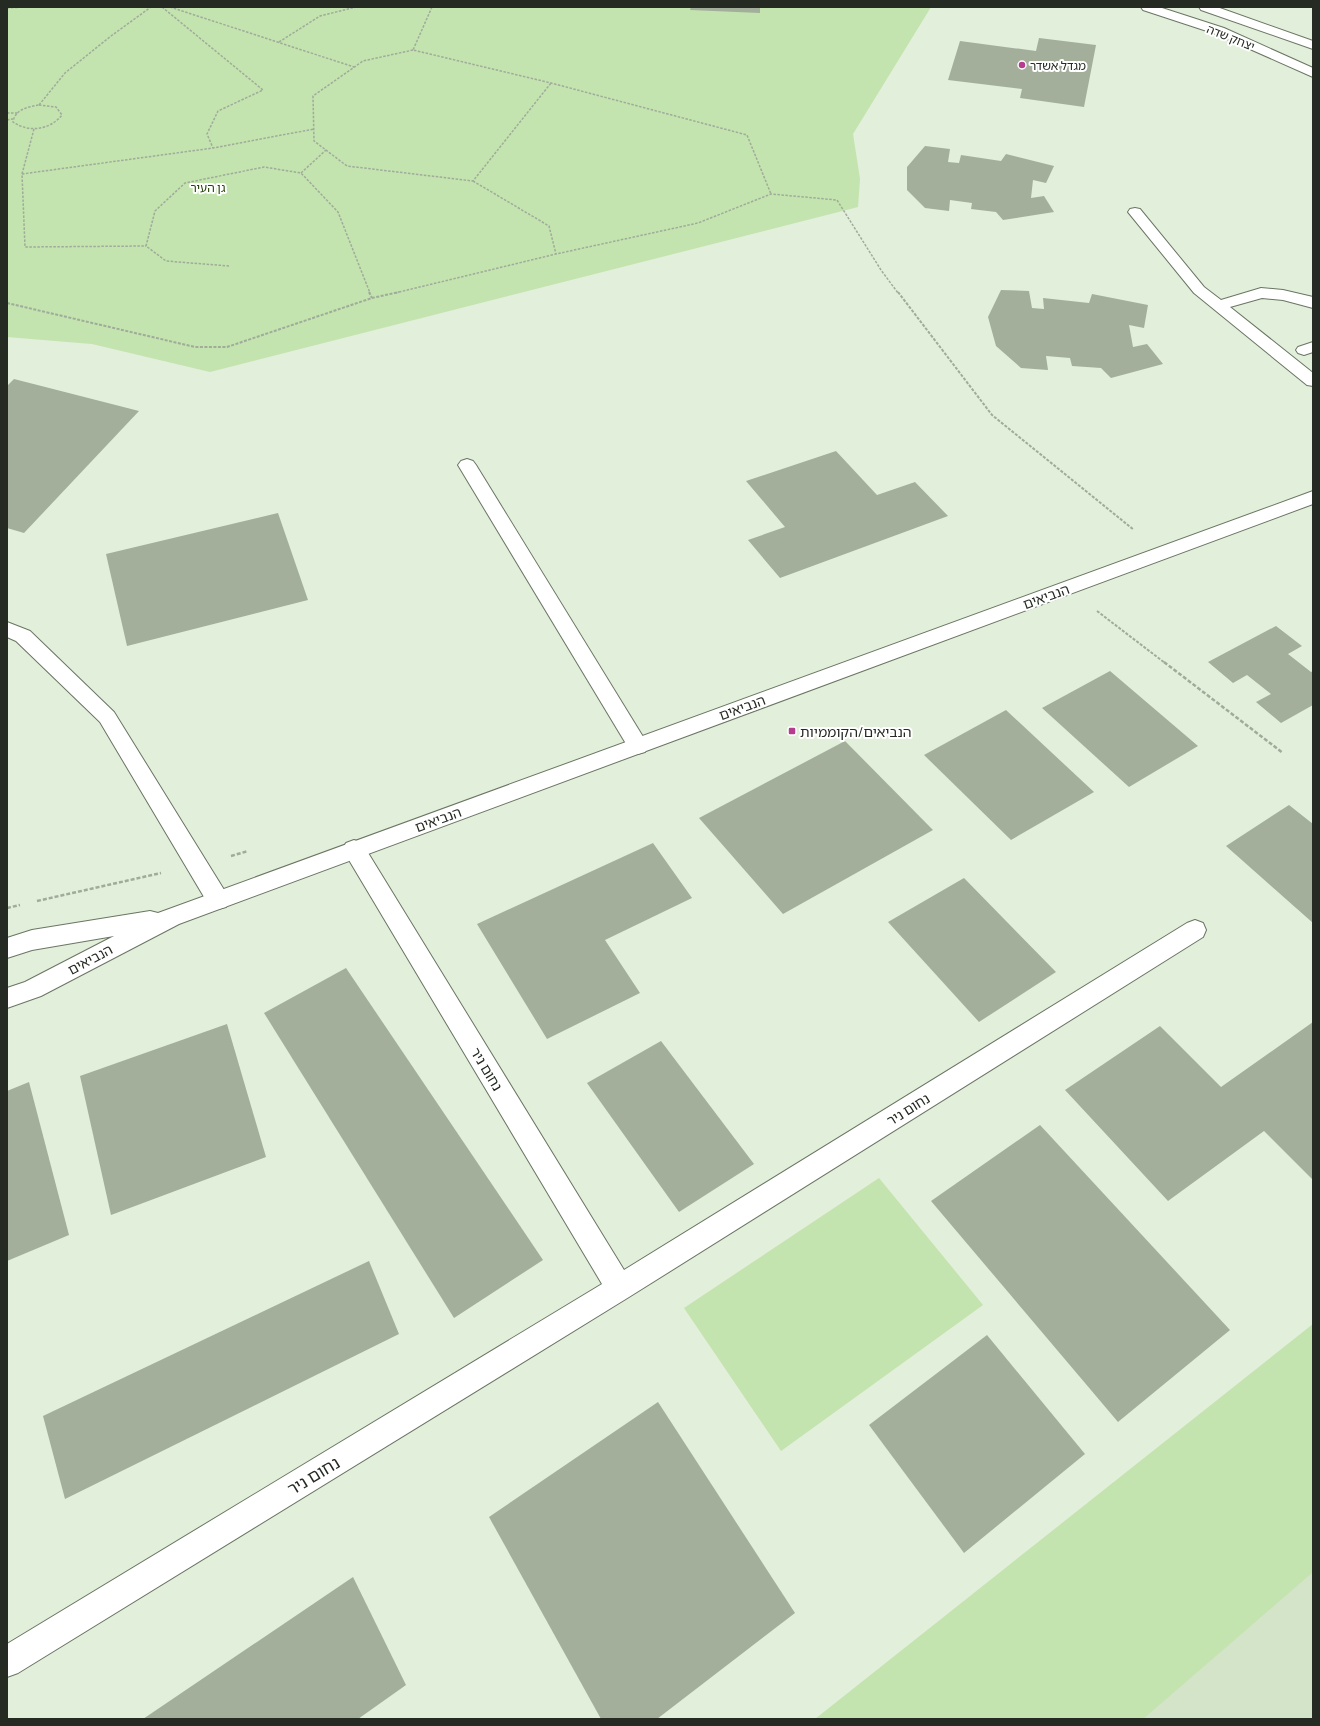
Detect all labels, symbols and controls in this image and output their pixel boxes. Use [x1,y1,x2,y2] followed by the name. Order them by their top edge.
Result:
[1205,21,1257,53] street label: יצחק שדה
[1030,58,1086,72] place label: מגדל אשדר
[1017,60,1027,70] marker: מגדל אשדר
[190,180,226,194] park label: גן העיר
[1021,580,1071,612] street label: הנביאים
[717,691,767,723] street label: הנביאים
[800,723,912,740] place label: הנביאים/הקוממיות
[787,726,797,736] marker: הנביאים/הקוממיות
[413,803,463,835] street label: הנביאים
[65,940,115,978] street label: הנביאים
[468,1044,506,1094] street label: נחום ניר
[883,1089,933,1129] street label: נחום ניר
[283,1452,343,1498] street label: נחום ניר

